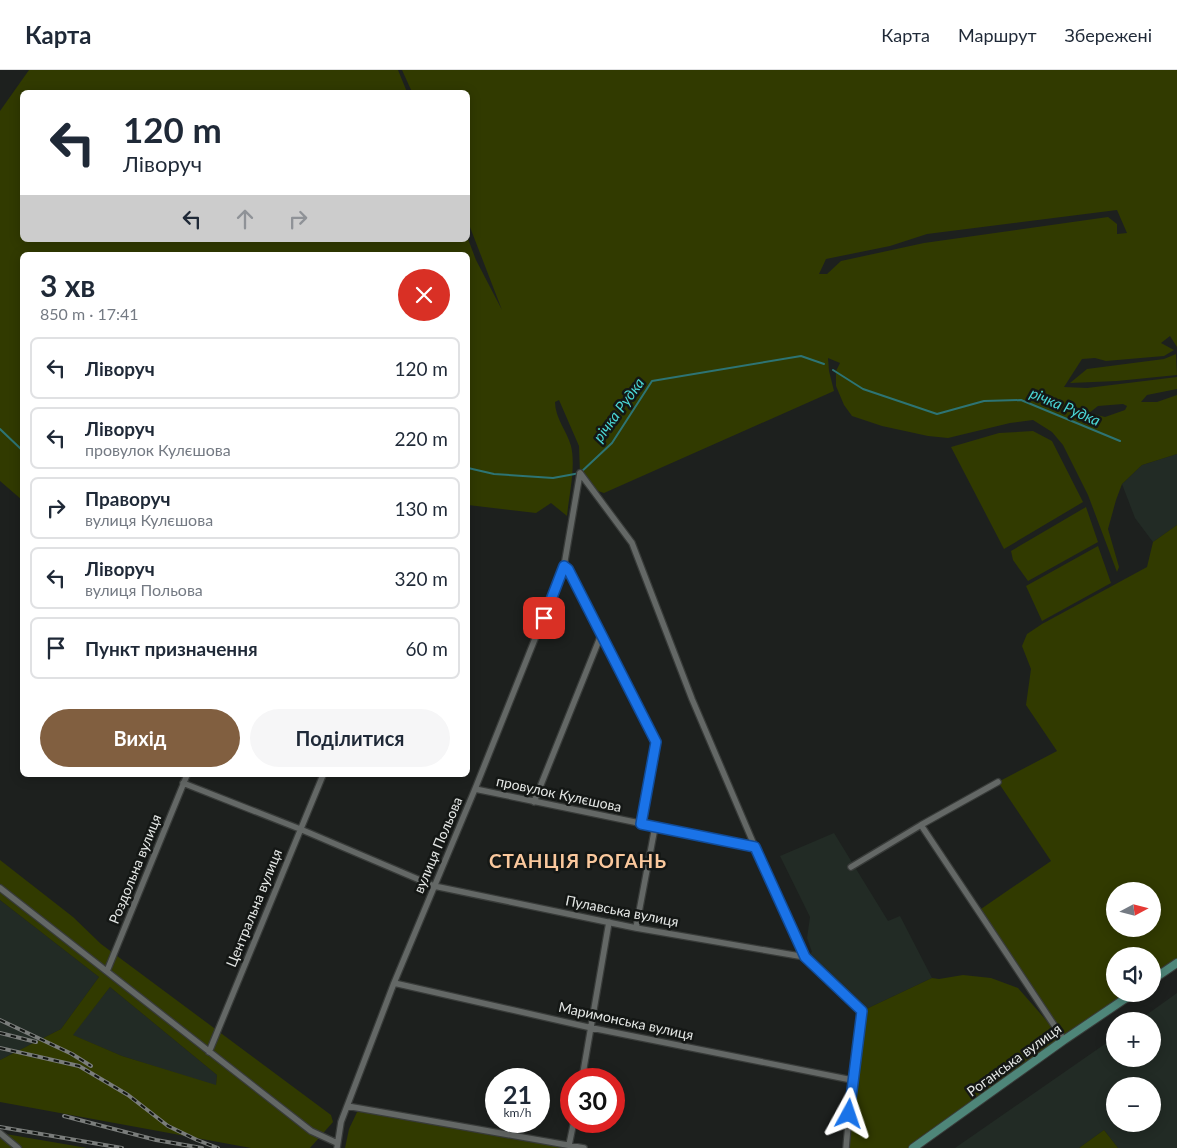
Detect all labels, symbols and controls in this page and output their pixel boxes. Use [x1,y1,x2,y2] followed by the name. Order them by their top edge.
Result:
[25,20,92,49] text: Карта
[881,24,930,46] text: Карта
[958,24,1037,46] text: Маршрут
[1065,24,1152,46] text: Збережені
[123,108,222,150] text: 120 m
[40,110,105,175] icon: left
[123,150,202,177] text: Ліворуч
[178,205,206,233] icon: left
[231,205,259,233] icon: ahead
[284,205,312,233] icon: right
[40,267,95,303] text: 3 хв
[398,269,450,321] button: close
[40,304,139,323] text: 850 m · 17:41
[42,354,70,382] icon: left
[85,357,155,380] text: Ліворуч
[394,357,448,380] text: 120 m
[589,374,648,445] water label: річка Рудка
[1028,383,1104,429] water label: річка Рудка
[85,417,155,440] text: Ліворуч
[42,424,70,452] icon: left
[394,427,448,450] text: 220 m
[85,440,231,459] text: провулок Кулєшова
[85,487,170,510] text: Праворуч
[42,494,70,522] icon: right
[394,497,448,520] text: 130 m
[85,510,213,529] text: вулиця Кулєшова
[85,557,155,580] text: Ліворуч
[42,564,70,592] icon: left
[394,567,448,590] text: 320 m
[85,580,203,599] text: вулиця Польова
[523,597,565,639] pin
[530,604,558,632] icon: arrive
[42,634,70,662] icon: arrive
[85,637,258,660] text: Пункт призначення
[405,637,448,660] text: 60 m
[40,709,240,767] button: Вихід
[250,709,450,767] button: Поділитися
[495,772,623,815] street label: провулок Кулєшова
[410,794,466,896] street label: вулиця Польова
[105,812,164,926] street label: Роздольна вулиця
[222,846,285,969] street label: Центральна вулиця
[489,849,667,872] district label: СТАНЦІЯ РОГАНЬ
[1106,882,1161,938] north arrow
[1106,882,1161,1132] map controls
[564,891,680,930] street label: Пулавська вулиця
[1106,947,1161,1002] button: sound
[557,998,695,1043] street label: Маримонська вулиця
[1106,1012,1161,1067] button: +
[963,1020,1064,1100] street label: Роганська вулиця
[560,1068,625,1133] speed limit sign: 30
[1106,1077,1161,1132] button: −
[503,1079,532,1109] text: 21
[822,1087,874,1139] position arrow
[503,1105,532,1120] text: km/h

